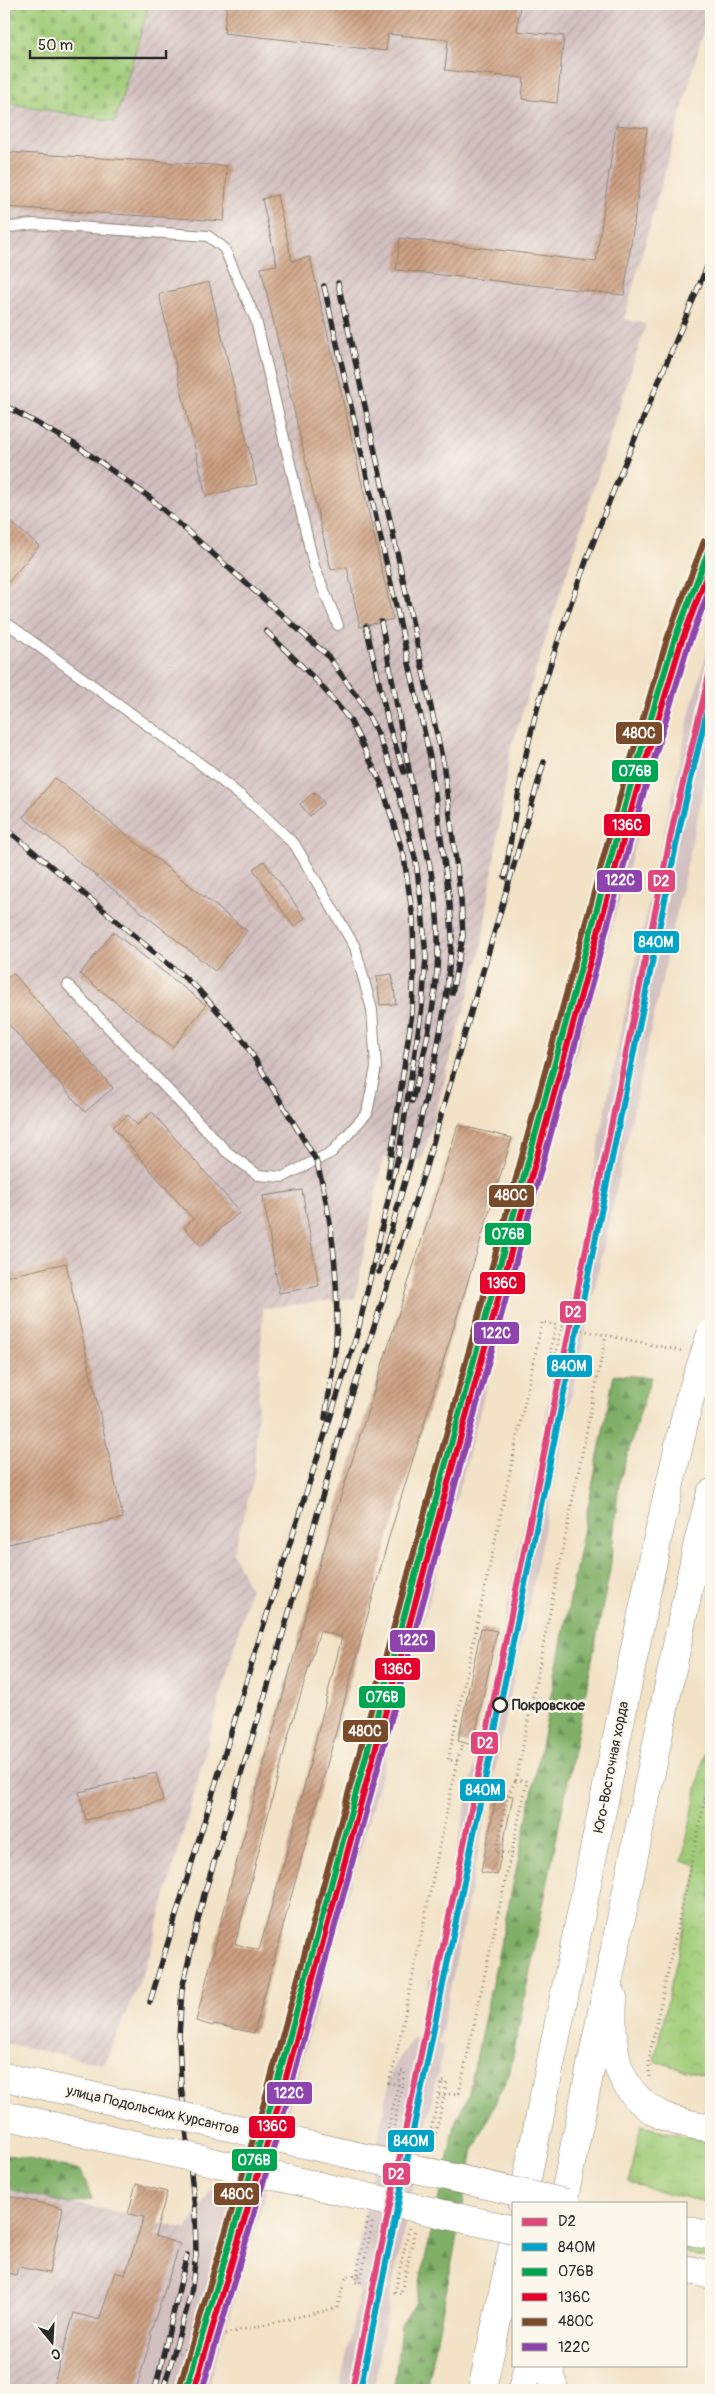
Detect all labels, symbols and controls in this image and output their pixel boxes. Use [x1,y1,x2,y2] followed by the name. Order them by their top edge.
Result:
[30,28,166,60] scale bar
[38,36,73,55] text: 50 m
[615,721,663,745] line badge: 480С
[622,725,656,742] text: 480С
[611,759,659,783] line badge: 076В
[618,763,652,780] text: 076В
[603,813,651,837] line badge: 136С
[612,817,642,834] text: 136С
[596,869,643,893] line badge: 122С
[647,869,676,893] line badge: D2
[605,872,635,889] text: 122С
[653,873,669,890] text: D2
[633,930,680,954] line badge: 840М
[639,934,673,951] text: 840М
[488,1184,535,1208] line badge: 480С
[494,1187,528,1204] text: 480С
[484,1222,532,1246] line badge: 076В
[491,1226,525,1243] text: 076В
[479,1271,526,1295] line badge: 136С
[487,1275,517,1292] text: 136С
[559,1300,587,1324] line badge: D2
[565,1304,581,1321] text: D2
[473,1321,520,1345] line badge: 122С
[481,1325,511,1342] text: 122С
[546,1354,593,1378] line badge: 840М
[552,1358,586,1375] text: 840М
[389,1629,436,1653] line badge: 122С
[398,1632,428,1649] text: 122С
[374,1657,421,1681] line badge: 136С
[382,1661,412,1678] text: 136С
[358,1685,406,1709] line badge: 076В
[365,1689,399,1706] text: 076В
[492,1697,508,1713] marker: Покровское
[512,1697,586,1714] place label: Покровское
[590,1700,632,1834] street label: Юго-Восточная хорда
[342,1719,389,1743] line badge: 480С
[348,1723,382,1740] text: 480С
[470,1731,499,1755] line badge: D2
[477,1735,493,1752] text: D2
[459,1778,506,1802] line badge: 840М
[466,1782,500,1799] text: 840М
[266,2081,313,2105] line badge: 122С
[64,2082,241,2138] street label: улица Подольских Курсантов
[274,2085,304,2102] text: 122С
[248,2115,296,2139] line badge: 136С
[257,2118,287,2135] text: 136С
[387,2129,435,2153] line badge: 840М
[394,2133,428,2150] text: 840М
[231,2148,278,2172] line badge: 076В
[237,2152,271,2169] text: 076В
[382,2162,411,2186] line badge: D2
[388,2166,404,2183] text: D2
[213,2182,260,2206] line badge: 480С
[220,2186,254,2203] text: 480С
[512,2202,688,2366] legend
[558,2212,576,2231] text: D2
[558,2238,596,2257] text: 840М
[558,2262,593,2281] text: 076В
[558,2288,590,2307] text: 136С
[558,2312,594,2331] text: 480С
[28,2316,78,2366] north arrow
[558,2338,590,2357] text: 122С
[49,2344,63,2363] text: С

